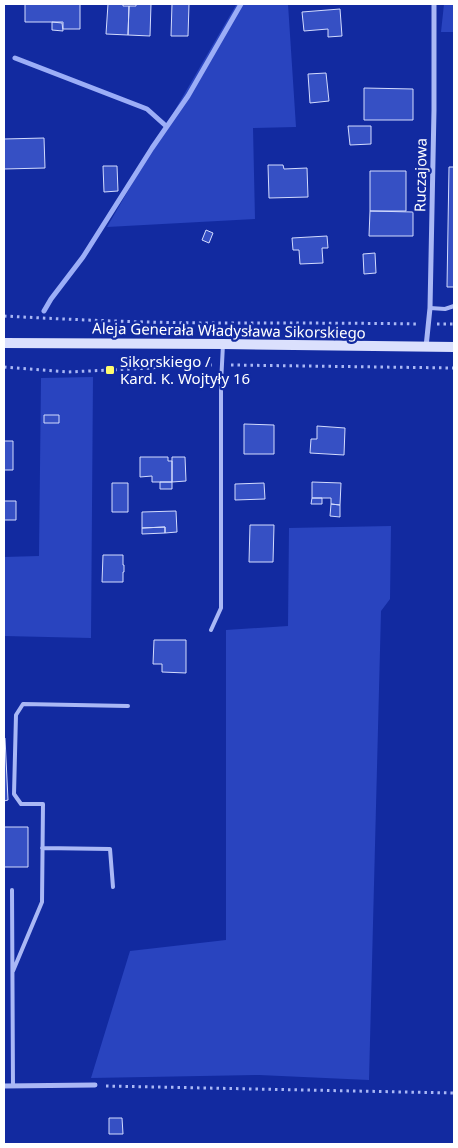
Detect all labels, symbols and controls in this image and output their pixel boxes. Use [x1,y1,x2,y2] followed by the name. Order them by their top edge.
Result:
[409,138,431,212] street label: Ruczajowa
[92,318,366,342] street label: Aleja Generała Władysława Sikorskiego
[120,351,250,388] place label: Sikorskiego / Kard. K. Wojtyły 16
[104,364,116,376] marker: Sikorskiego / Kard. K. Wojtyły 16

